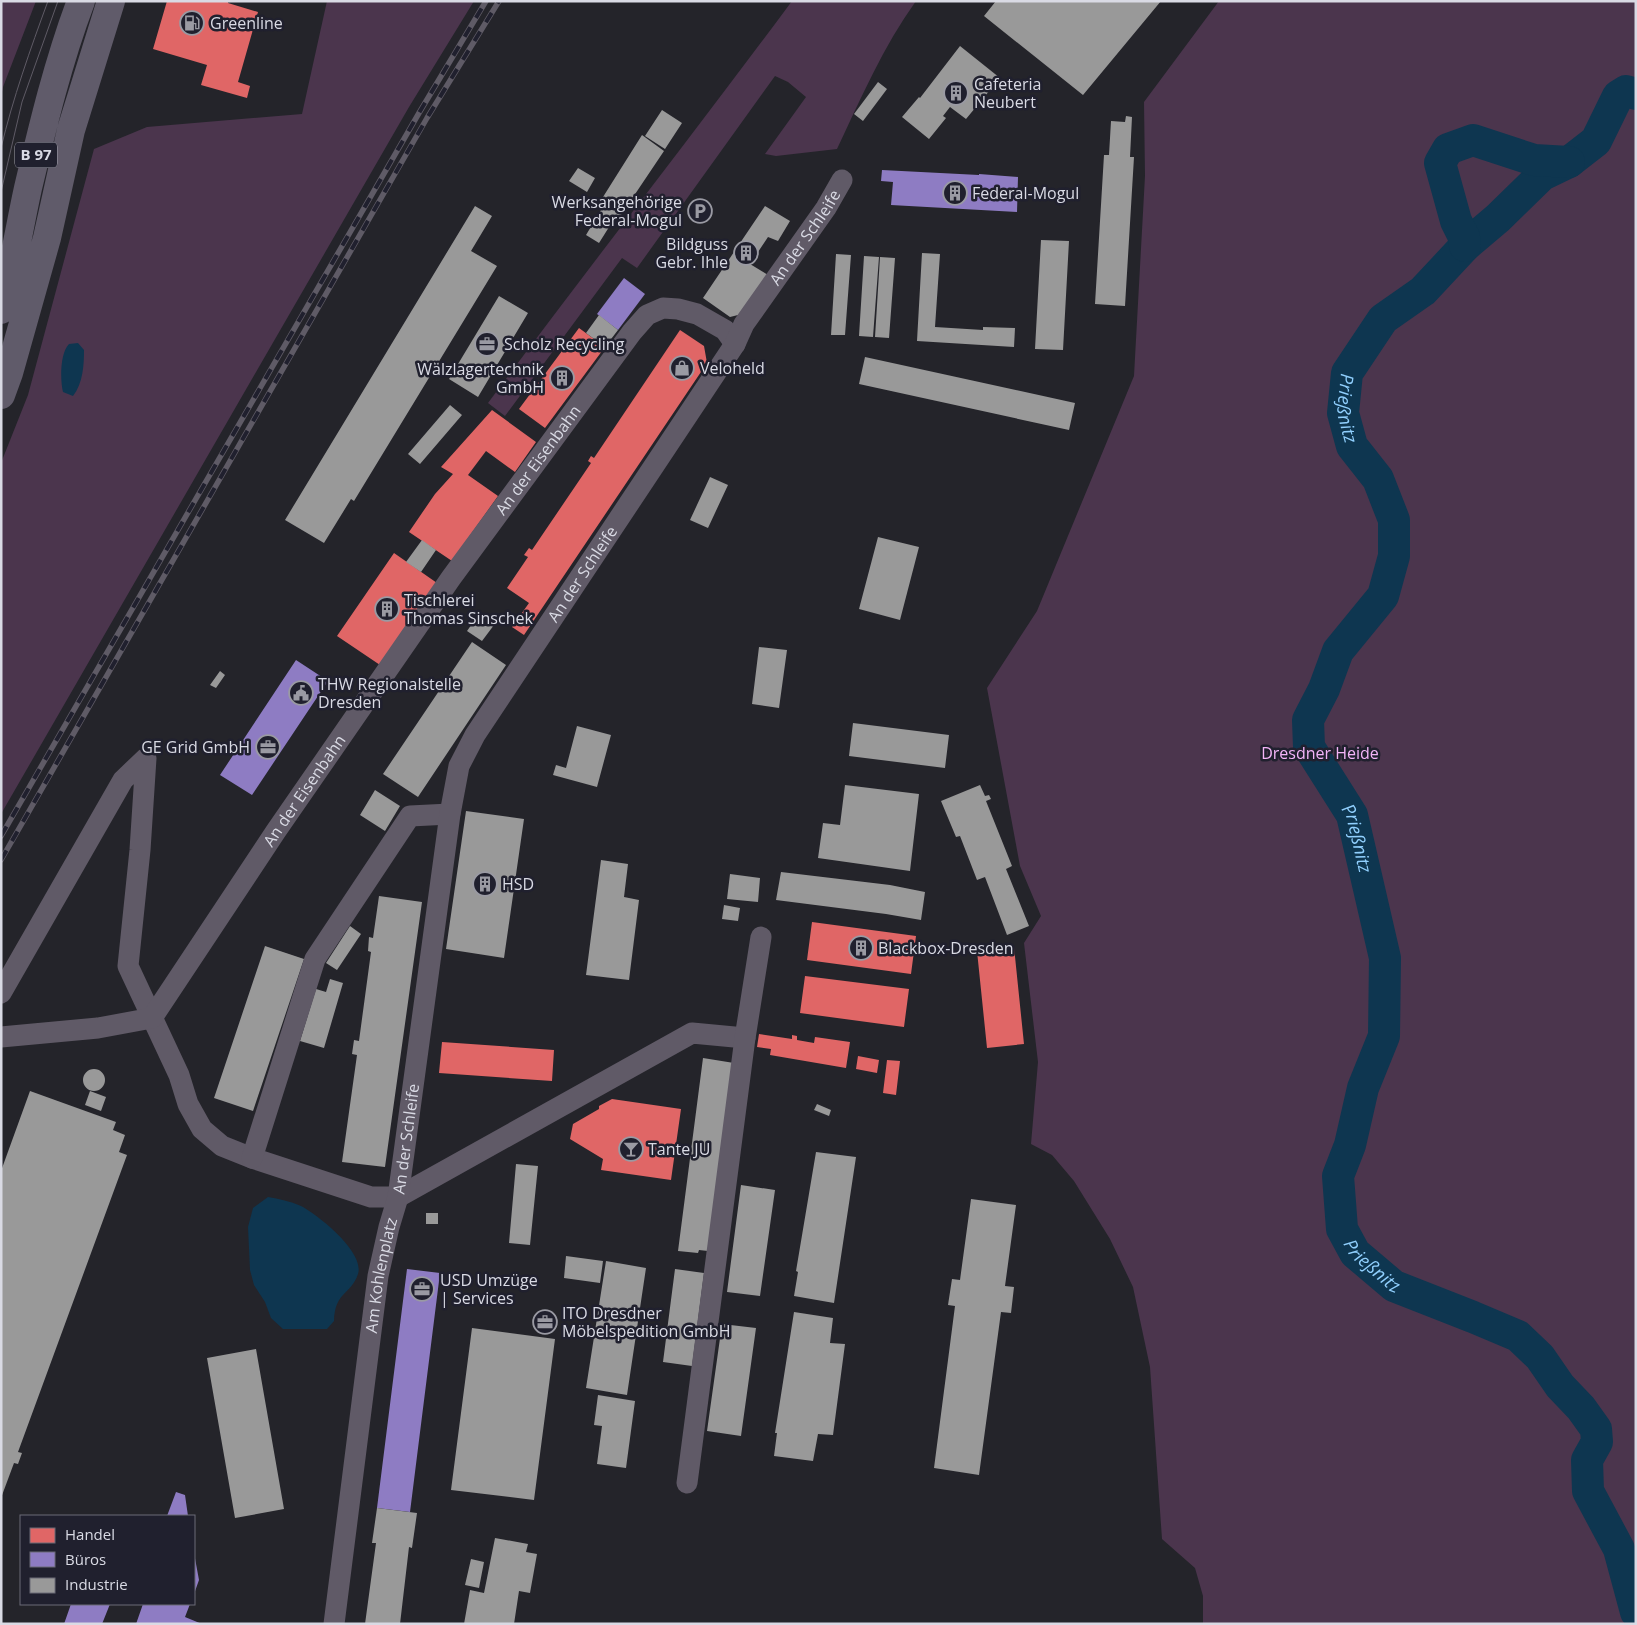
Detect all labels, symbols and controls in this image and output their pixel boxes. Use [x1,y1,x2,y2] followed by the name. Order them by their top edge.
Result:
[179,10,205,36] fuel station icon: Greenline
[210,12,283,34] place label: Greenline
[974,73,1042,113] place label: Cafeteria Neubert
[943,80,969,106] building icon: Cafeteria Neubert
[15,142,57,168] road number: B 97
[942,180,968,206] building icon: Federal-Mogul
[972,182,1079,204] place label: Federal-Mogul
[764,186,845,289] street label: An der Schleife
[552,191,682,231] place label: Werksangehörige Federal-Mogul
[687,198,713,224] parking icon: Werksangehörige Federal-Mogul
[655,233,728,273] place label: Bildguss Gebr. Ihle
[733,240,759,266] building icon: Bildguss Gebr. Ihle
[474,331,500,357] office icon: Scholz Recycling
[504,333,625,355] place label: Scholz Recycling
[669,355,695,381] shop icon: Veloheld
[700,357,765,379] place label: Veloheld
[417,358,545,398] place label: Wälzlagertechnik GmbH
[549,365,575,391] building icon: Wälzlagertechnik GmbH
[1332,373,1364,445] water label: Prießnitz
[490,400,586,519] street label: An der Eisenbahn
[542,521,622,626] street label: An der Schleife
[404,589,533,629] place label: Tischlerei Thomas Sinschek
[374,596,400,622] building icon: Tischlerei Thomas Sinschek
[318,673,461,713] place label: THW Regionalstelle Dresden
[288,680,314,706] public building icon: THW Regionalstelle Dresden
[258,730,350,851] street label: An der Eisenbahn
[255,734,281,760] office icon: GE Grid GmbH
[141,736,250,758] place label: GE Grid GmbH
[1261,742,1379,764] park label: Dresdner Heide
[1337,799,1378,875] water label: Prießnitz
[472,871,498,897] building icon: HSD
[502,873,534,895] place label: HSD
[848,935,874,961] building icon: Blackbox-Dresden
[878,937,1014,959] place label: Blackbox-Dresden
[388,1082,424,1195] street label: An der Schleife
[618,1136,644,1162] bar icon: Tante JU
[648,1138,710,1160] place label: Tante JU
[360,1215,402,1334] street label: Am Kohlenplatz
[1339,1234,1403,1298] water label: Prießnitz
[440,1269,538,1309] place label: USD Umzüge | Services
[409,1276,435,1302] office icon: USD Umzüge | Services
[562,1302,730,1342] place label: ITO Dresdner Möbelspedition GmbH
[532,1309,558,1335] office icon: ITO Dresdner Möbelspedition GmbH
[20,1515,195,1605] legend
[65,1524,115,1544] text: Handel
[65,1549,106,1569] text: Büros
[65,1574,128,1594] text: Industrie

